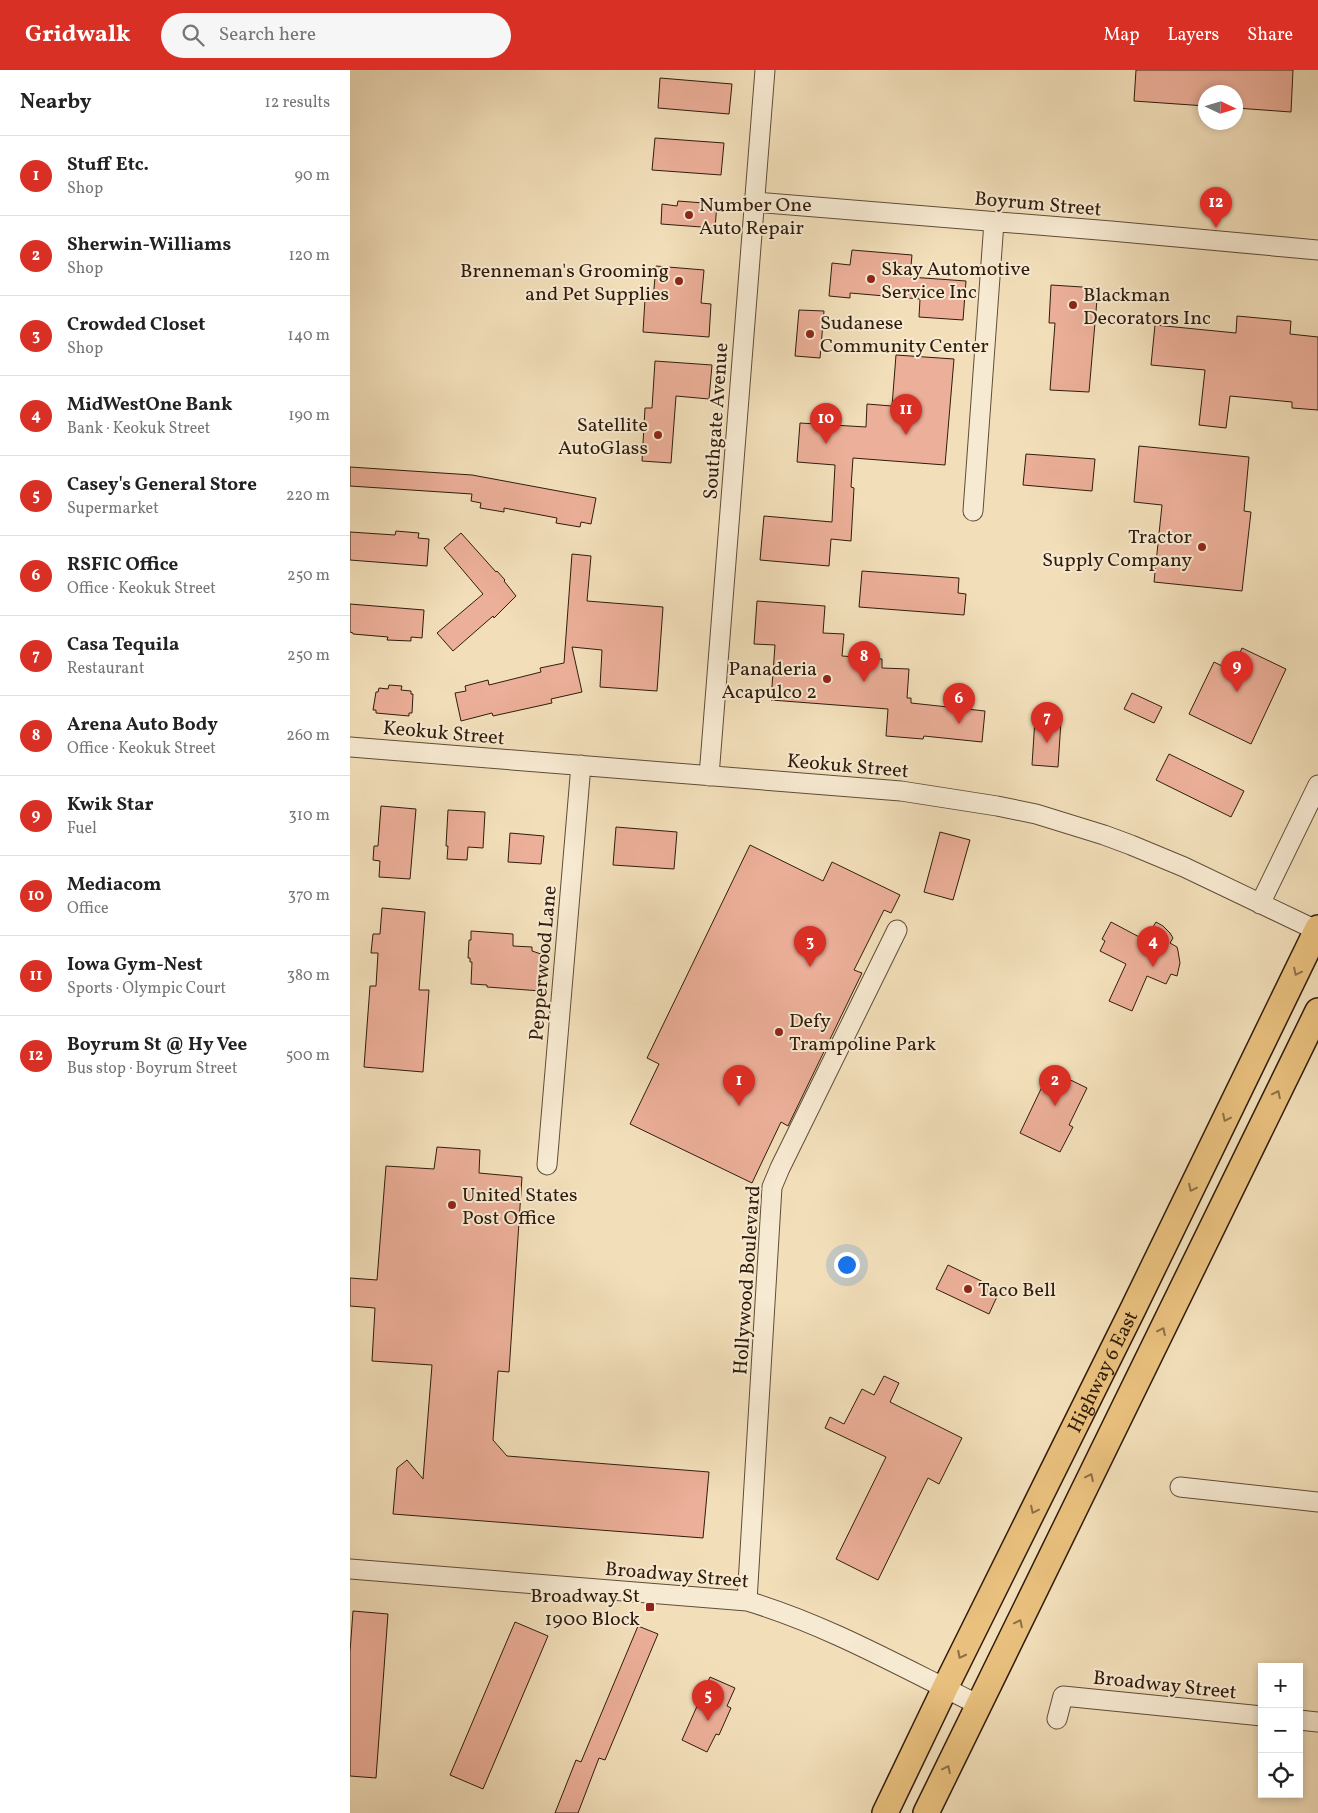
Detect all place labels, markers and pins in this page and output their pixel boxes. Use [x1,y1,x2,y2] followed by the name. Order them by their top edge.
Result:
[1200,187,1232,228] pin: 12
[699,192,812,243] place label: Number One Auto Repair
[683,209,695,221] marker: Number One Auto Repair
[881,256,1030,307] place label: Skay Automotive Service Inc
[460,258,669,309] place label: Brenneman's Grooming and Pet Supplies
[865,273,877,285] marker: Skay Automotive Service Inc
[673,275,685,287] marker: Brenneman's Grooming and Pet Supplies
[1083,282,1211,333] place label: Blackman Decorators Inc
[1067,299,1079,311] marker: Blackman Decorators Inc
[820,310,989,361] place label: Sudanese Community Center
[804,328,816,340] marker: Sudanese Community Center
[890,394,922,435] pin: 11
[810,403,842,444] pin: 10
[558,412,648,463] place label: Satellite AutoGlass
[652,429,664,441] marker: Satellite AutoGlass
[1042,524,1192,575] place label: Tractor Supply Company
[1196,541,1208,553] marker: Tractor Supply Company
[848,641,880,682] pin: 8
[1221,651,1253,692] pin: 9
[721,656,817,707] place label: Panaderia Acapulco 2
[821,673,833,685] marker: Panaderia Acapulco 2
[943,683,975,724] pin: 6
[1031,702,1063,743] pin: 7
[794,926,826,967] pin: 3
[1137,926,1169,967] pin: 4
[789,1008,936,1059] place label: Defy Trampoline Park
[773,1026,785,1038] marker: Defy Trampoline Park
[723,1065,755,1106] pin: 1
[1039,1065,1071,1106] pin: 2
[462,1182,578,1233] place label: United States Post Office
[446,1199,458,1211] marker: United States Post Office
[978,1277,1056,1305] place label: Taco Bell
[962,1283,974,1295] marker: Taco Bell
[530,1583,640,1634] place label: Broadway St 1900 Block
[644,1601,656,1613] marker: Broadway St 1900 Block
[692,1680,724,1721] pin: 5

